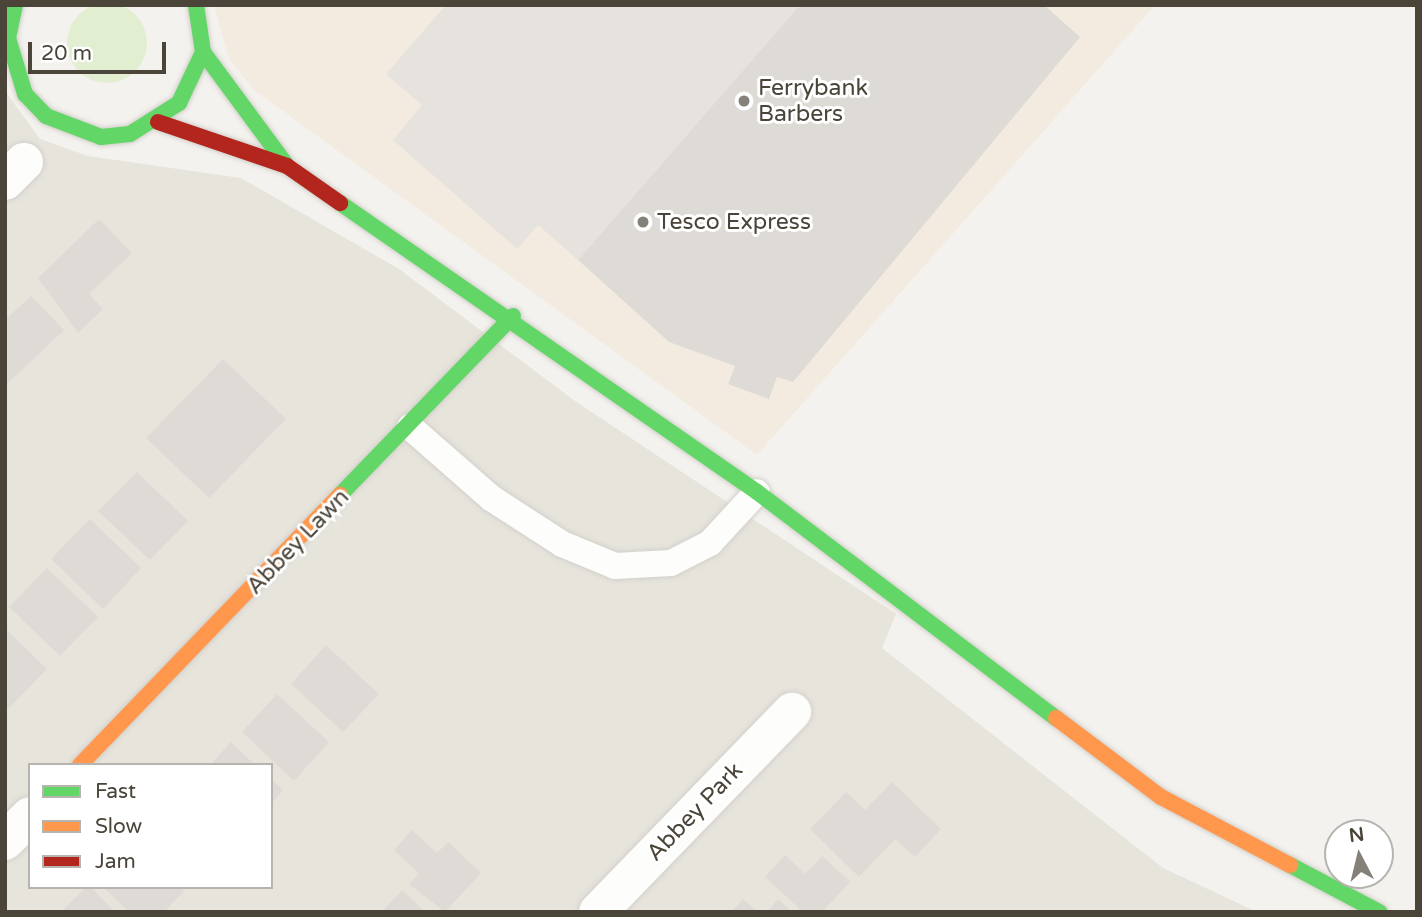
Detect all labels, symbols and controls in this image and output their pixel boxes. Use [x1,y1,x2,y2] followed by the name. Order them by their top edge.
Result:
[32,28,170,72] scale bar
[41,41,92,66] text: 20 m
[758,74,868,128] place label: Ferrybank Barbers
[736,93,752,109] marker: Ferrybank Barbers
[657,208,811,236] place label: Tesco Express
[635,214,651,230] marker: Tesco Express
[241,484,355,600] street label: Abbey Lawn
[641,757,749,867] street label: Abbey Park
[28,763,273,889] legend
[95,779,136,804] text: Fast
[95,814,142,839] text: Slow
[1324,819,1394,889] north arrow
[1348,823,1366,847] text: N
[95,849,136,874] text: Jam

